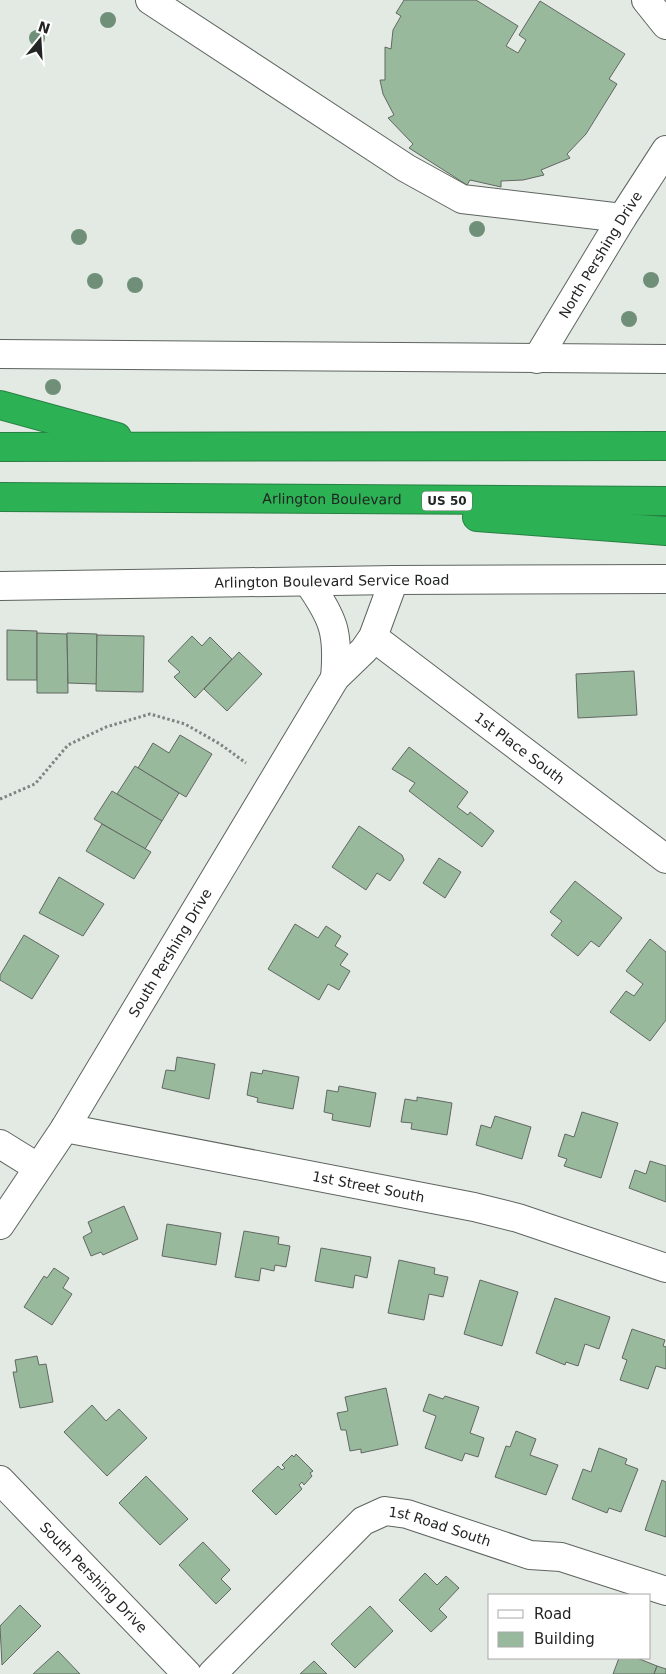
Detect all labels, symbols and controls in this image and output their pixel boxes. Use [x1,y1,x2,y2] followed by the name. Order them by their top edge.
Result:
[15,15,65,65] north arrow
[36,18,52,37] text: N
[556,188,645,321] street label: North Pershing Drive
[262,491,402,507] street label: Arlington Boulevard
[422,492,472,511] road number: US 50
[214,572,450,591] street label: Arlington Boulevard Service Road
[472,709,568,787] street label: 1st Place South
[125,886,215,1020] street label: South Pershing Drive
[311,1168,426,1205] street label: 1st Street South
[387,1504,493,1549] street label: 1st Road South
[37,1519,151,1636] street label: South Pershing Drive
[488,1594,651,1659] legend
[534,1605,572,1623] text: Road
[534,1630,595,1648] text: Building

